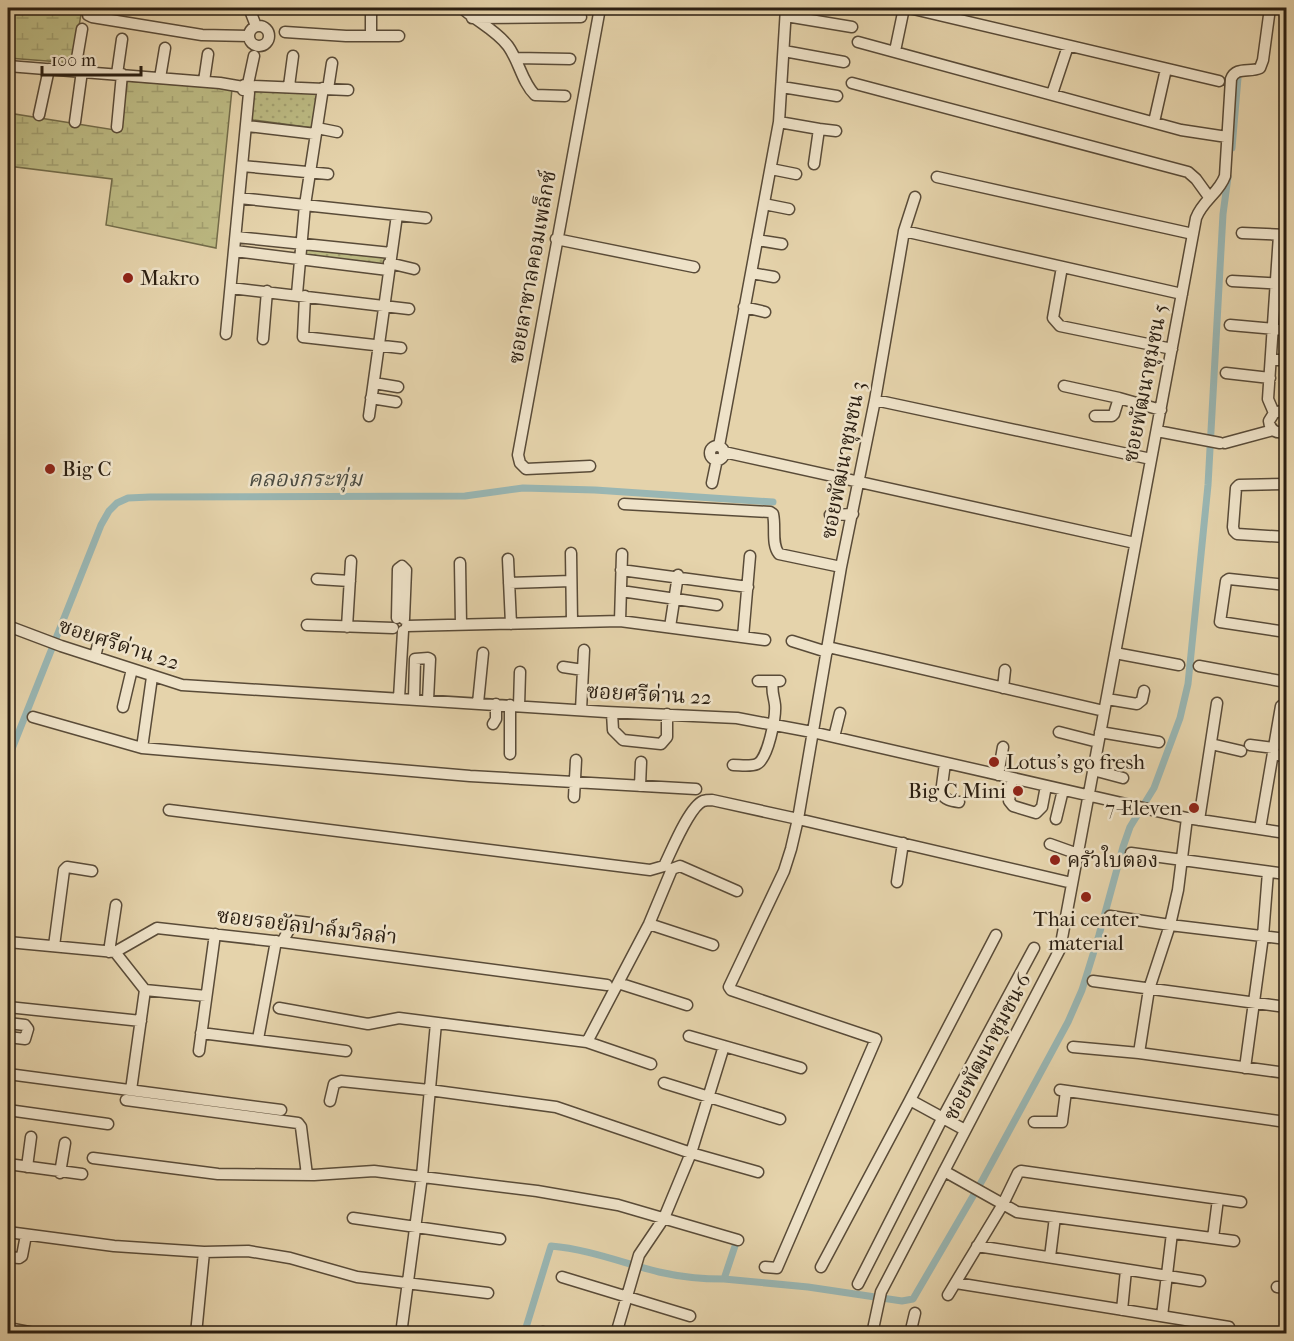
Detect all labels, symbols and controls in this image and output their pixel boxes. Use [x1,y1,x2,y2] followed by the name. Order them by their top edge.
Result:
[42,39,141,77] scale bar
[51,50,96,71] text: 100 m
[502,168,561,366] street label: ซอยลาซาลคอมเพล็กซ์
[140,266,199,290] place label: Makro
[121,271,135,285] marker: Makro
[1118,302,1174,465] street label: ซอยพัฒนาชุมชน 5
[816,379,872,541] street label: ซอยพัฒนาชุมชน 3
[62,457,112,481] place label: Big C
[43,462,57,476] marker: Big C
[248,466,364,493] water label: คลองกระทุ่ม
[56,613,182,675] street label: ซอยศรีด่าน 22
[586,679,712,709] street label: ซอยศรีด่าน 22
[1006,750,1145,774] place label: Lotus's go fresh
[987,755,1001,769] marker: Lotus's go fresh
[908,779,1006,803] place label: Big C Mini
[1011,784,1025,798] marker: Big C Mini
[1105,796,1182,820] place label: 7-Eleven
[1187,801,1201,815] marker: 7-Eleven
[1067,845,1158,872] place label: ครัวใบตอง
[1048,853,1062,867] marker: ครัวใบตอง
[1079,890,1093,904] marker: Thai center material
[215,902,399,949] street label: ซอยรอยัลปาล์มวิลล่า
[1033,907,1139,955] place label: Thai center material
[938,969,1038,1126] street label: ซอยพัฒนาชุมชน 6

